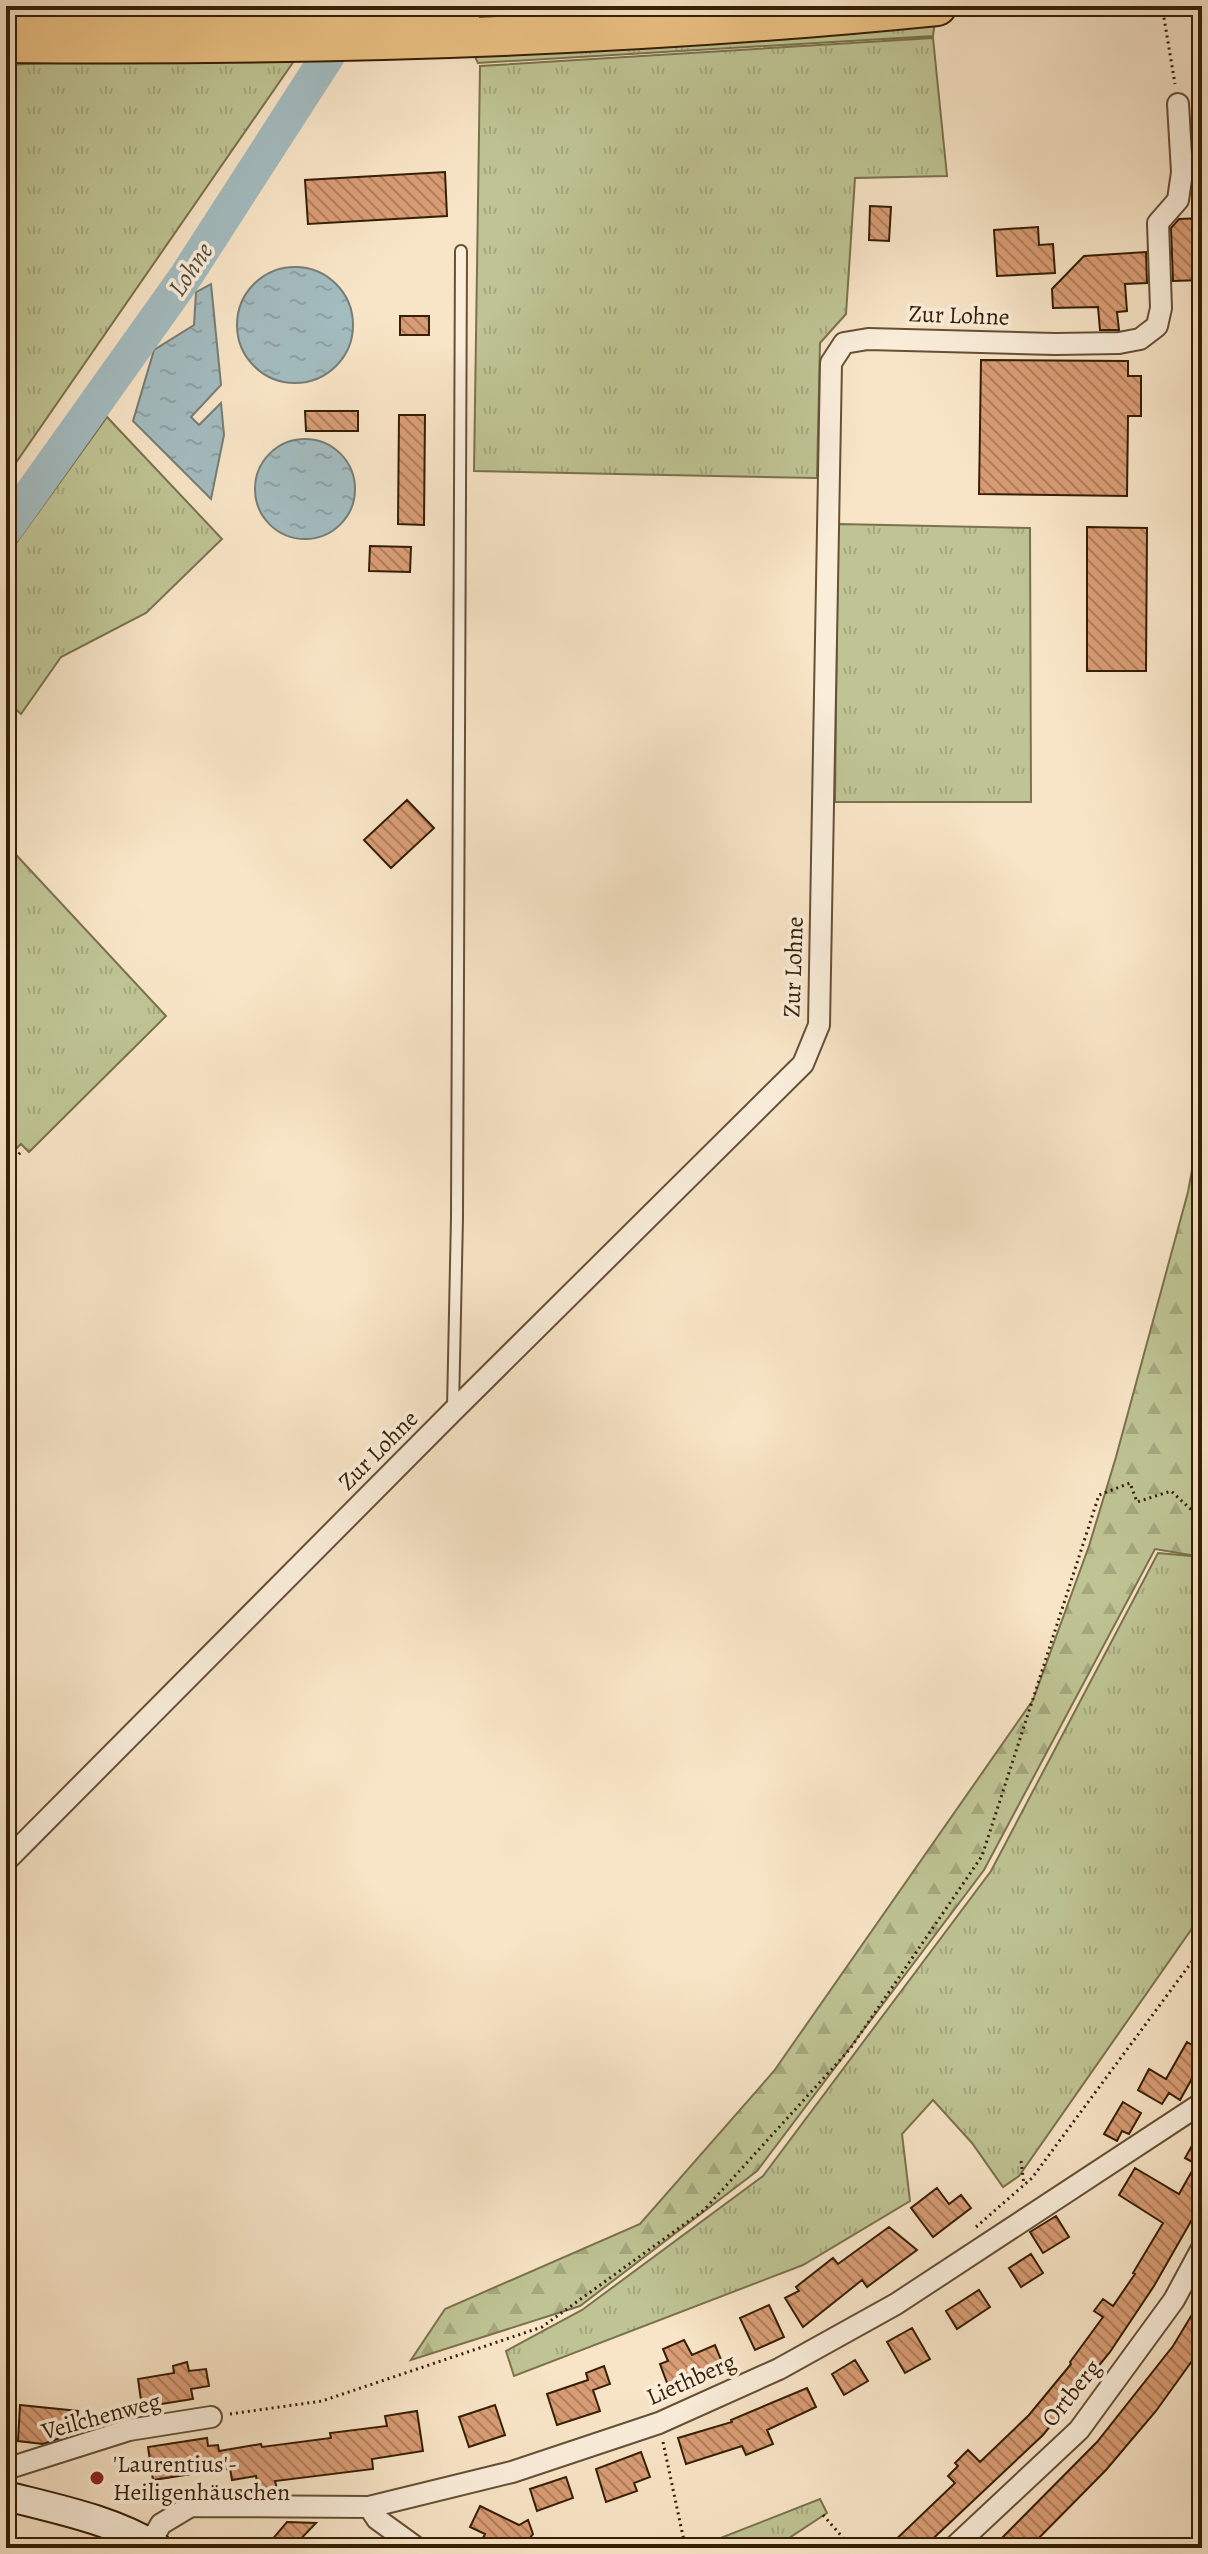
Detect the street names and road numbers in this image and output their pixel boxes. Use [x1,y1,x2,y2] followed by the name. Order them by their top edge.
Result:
[908,297,1010,333] street label: Zur Lohne
[775,916,811,1018] street label: Zur Lohne
[331,1403,425,1497] street label: Zur Lohne
[641,2345,741,2413] street label: Liethberg
[1034,2353,1108,2433] street label: Ortberg
[37,2385,164,2447] street label: Veilchenweg

